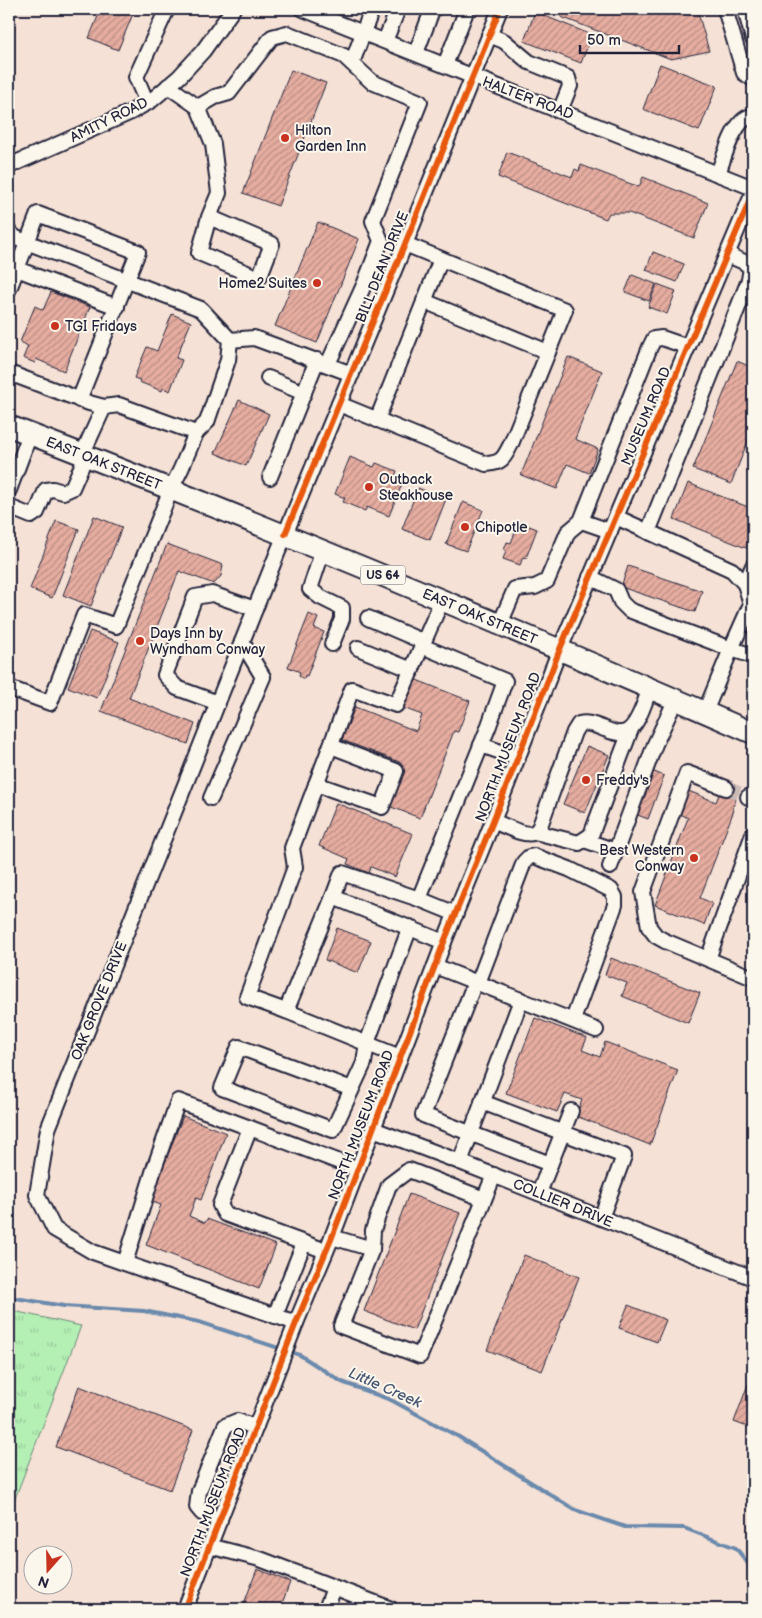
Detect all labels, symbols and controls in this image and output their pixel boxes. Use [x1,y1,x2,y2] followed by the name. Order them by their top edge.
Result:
[580,22,678,54] scale bar
[587,31,621,50] text: 50 m
[480,73,576,123] street label: HALTER ROAD
[67,94,151,146] street label: AMITY ROAD
[295,122,366,155] place label: Hilton Garden Inn
[279,132,291,144] marker: Hilton Garden Inn
[352,209,412,325] street label: BILL DEAN DRIVE
[219,275,307,292] place label: Home2 Suites
[311,277,323,289] marker: Home2 Suites
[65,318,137,335] place label: TGI Fridays
[49,320,61,332] marker: TGI Fridays
[618,364,674,468] street label: MUSEUM ROAD
[44,433,165,494] street label: EAST OAK STREET
[379,471,453,504] place label: Outback Steakhouse
[363,481,375,493] marker: Outback Steakhouse
[475,519,528,536] place label: Chipotle
[459,521,471,533] marker: Chipotle
[360,566,406,584] road number: US 64
[420,584,541,648] street label: EAST OAK STREET
[150,625,266,658] place label: Days Inn by Wyndham Conway
[134,635,146,647] marker: Days Inn by Wyndham Conway
[472,670,544,824] street label: NORTH MUSEUM ROAD
[596,772,649,789] place label: Freddy's
[580,774,592,786] marker: Freddy's
[599,842,685,875] place label: Best Western Conway
[688,852,700,864] marker: Best Western Conway
[67,939,131,1063] street label: OAK GROVE DRIVE
[325,1048,397,1202] street label: NORTH MUSEUM ROAD
[510,1175,616,1231] street label: COLLIER DRIVE
[346,1363,425,1413] water label: Little Creek
[177,1425,249,1579] street label: NORTH MUSEUM ROAD
[22,1546,72,1596] north arrow
[36,1572,52,1592] text: N

